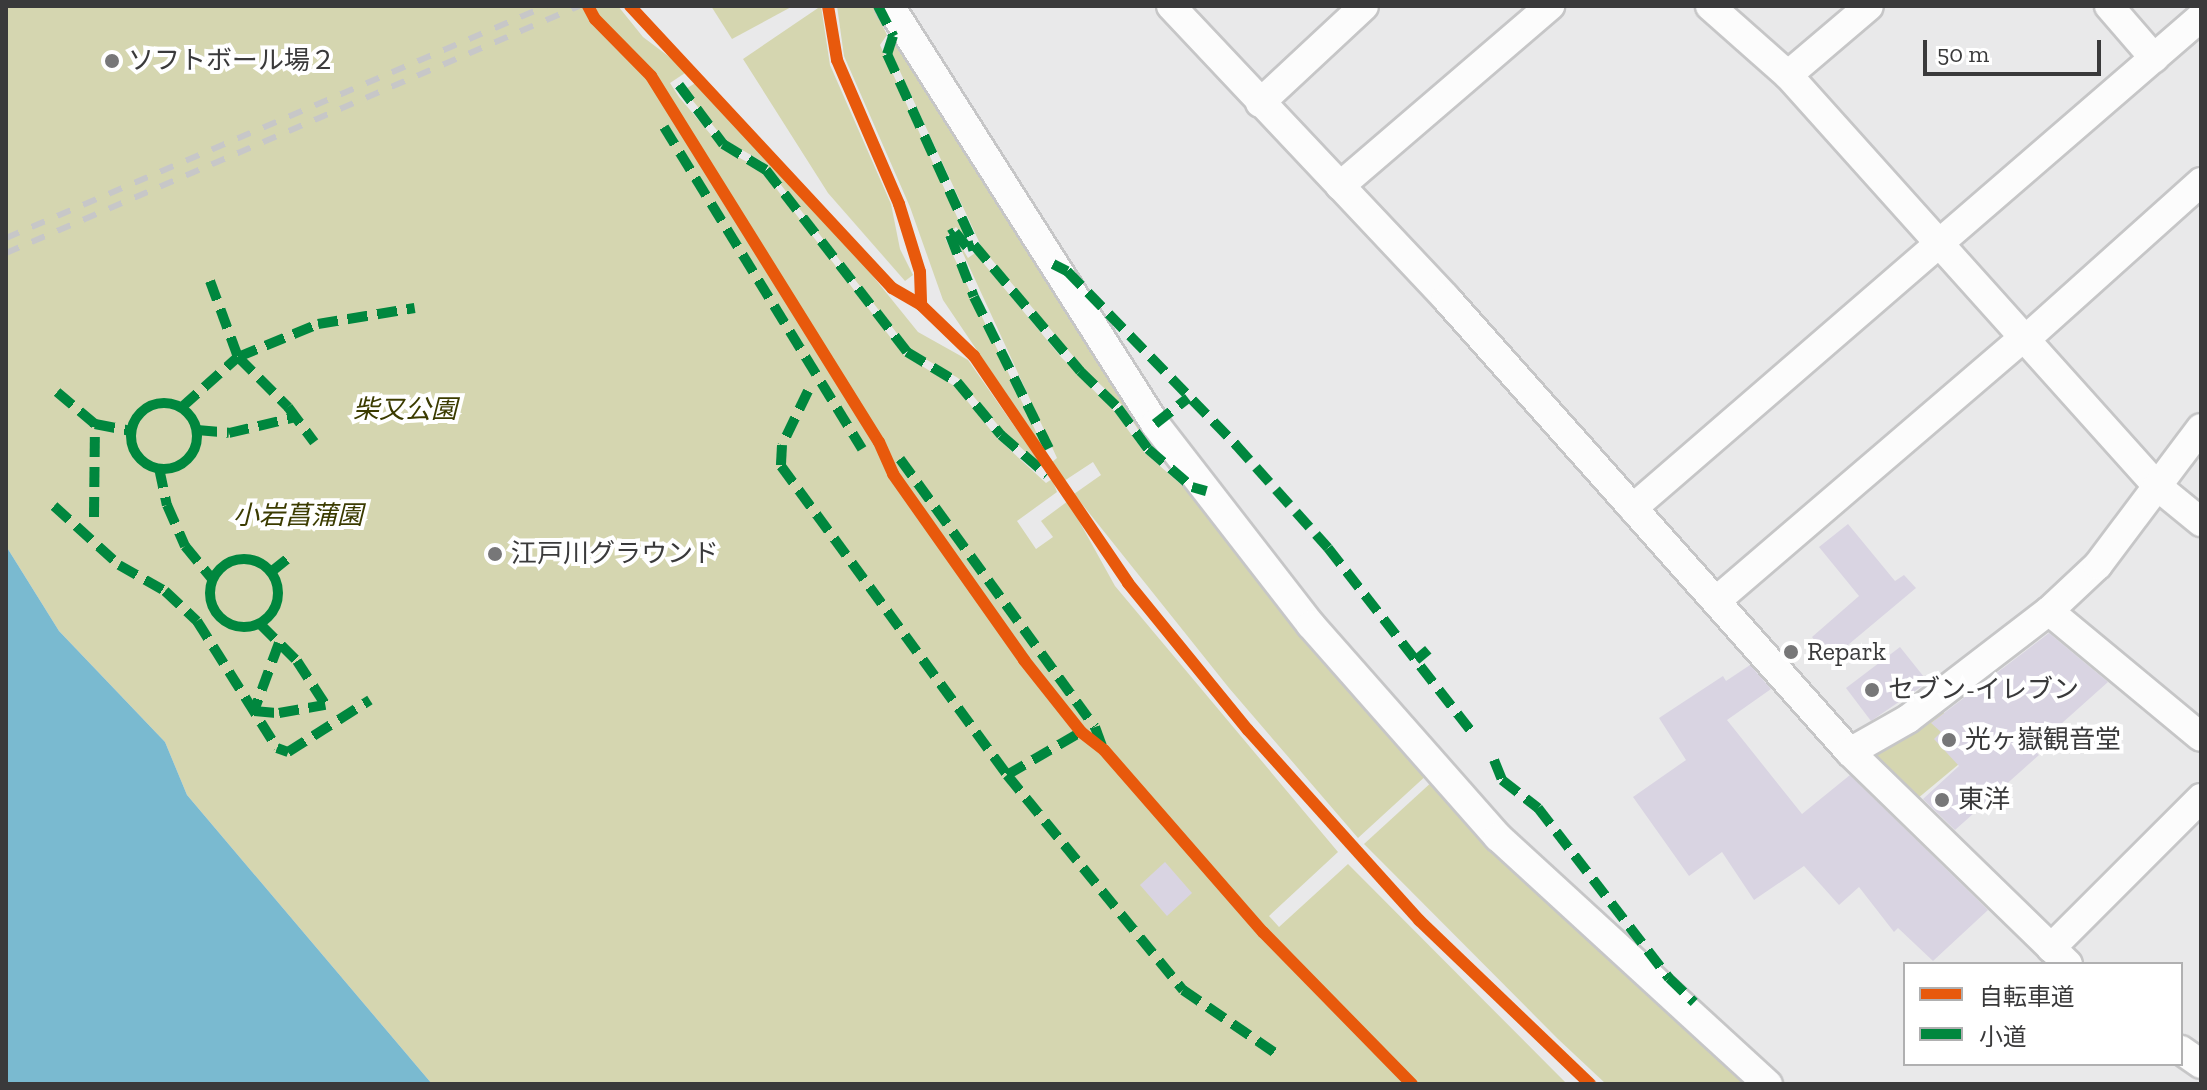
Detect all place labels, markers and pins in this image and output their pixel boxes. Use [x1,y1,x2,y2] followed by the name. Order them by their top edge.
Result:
[128,45,336,77] place label: ソフトボール場２
[103,52,121,70] marker: ソフトボール場２
[511,538,719,570] place label: 江戸川グラウンド
[486,545,504,563] marker: 江戸川グラウンド
[1807,636,1886,668] place label: Repark
[1782,643,1800,661] marker: Repark
[1888,674,2079,706] place label: セブン-イレブン
[1863,681,1881,699] marker: セブン-イレブン
[1965,724,2121,756] place label: 光ヶ嶽観音堂
[1940,731,1958,749] marker: 光ヶ嶽観音堂
[1958,784,2010,816] place label: 東洋
[1933,791,1951,809] marker: 東洋

